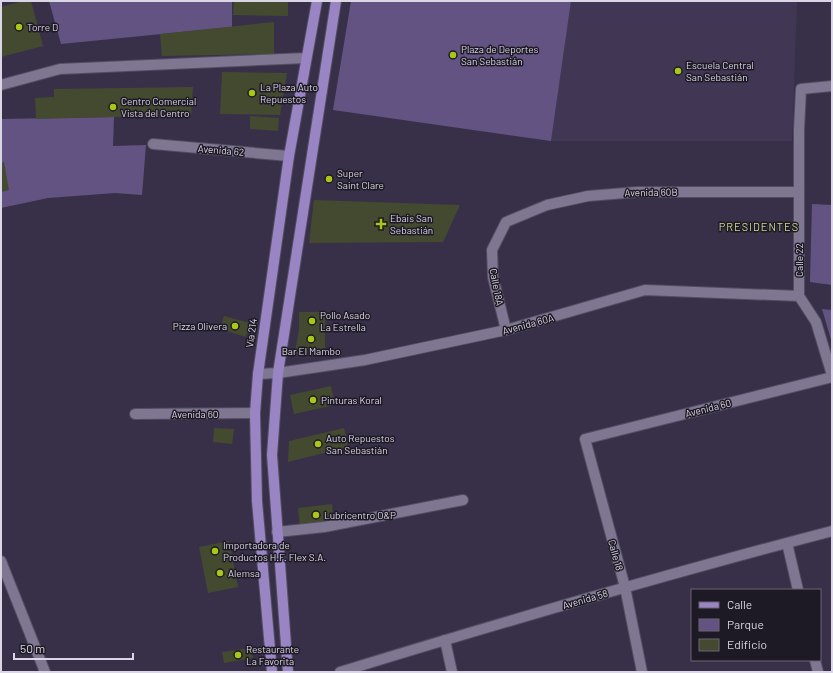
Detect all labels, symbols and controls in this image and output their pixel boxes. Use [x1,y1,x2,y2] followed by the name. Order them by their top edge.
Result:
[27,21,58,33] place label: Torre D
[14,22,24,32] marker: Torre D
[461,43,539,67] place label: Plaza de Deportes San Sebastián
[448,50,458,60] marker: Plaza de Deportes San Sebastián
[686,59,754,83] place label: Escuela Central San Sebastián
[673,66,683,76] marker: Escuela Central San Sebastián
[260,81,318,105] place label: La Plaza Auto Repuestos
[247,88,257,98] marker: La Plaza Auto Repuestos
[121,95,196,119] place label: Centro Comercial Vista del Centro
[108,102,118,112] marker: Centro Comercial Vista del Centro
[197,142,245,158] street label: Avenida 62
[337,167,384,191] place label: Super Saint Clare
[324,174,334,184] marker: Super Saint Clare
[624,186,678,198] street label: Avenida 60B
[390,212,433,236] place label: Ebais San Sebastián
[375,218,387,230] marker: Ebais San Sebastián
[719,220,799,233] district label: PRESIDENTES
[793,243,805,277] street label: Calle 22
[488,267,506,307] street label: Calle 18A
[320,309,370,333] place label: Pollo Asado La Estrella
[501,311,555,337] street label: Avenida 60A
[307,316,317,326] marker: Pollo Asado La Estrella
[243,318,259,348] street label: Vía 214
[173,320,227,332] place label: Pizza Olivera
[230,321,240,331] marker: Pizza Olivera
[306,334,316,344] marker: Bar El Mambo
[282,345,340,357] place label: Bar El Mambo
[321,394,382,406] place label: Pinturas Koral
[308,395,318,405] marker: Pinturas Koral
[684,396,732,420] street label: Avenida 60
[171,408,219,420] street label: Avenida 60
[326,432,395,456] place label: Auto Repuestos San Sebastián
[313,439,323,449] marker: Auto Repuestos San Sebastián
[324,509,396,521] place label: Lubricentro O&P
[311,510,321,520] marker: Lubricentro O&P
[606,538,626,572] street label: Calle 18
[223,539,326,563] place label: Importadora de Productos H.F. Flex S.A.
[210,546,220,556] marker: Importadora de Productos H.F. Flex S.A.
[228,567,260,579] place label: Alemsa
[215,568,225,578] marker: Alemsa
[561,587,609,611] street label: Avenida 58
[691,589,821,661] legend
[727,597,752,611] text: Calle
[727,617,764,631] text: Parque
[14,635,133,661] scale bar
[727,637,767,651] text: Edificio
[20,641,45,655] text: 50 m
[246,643,299,667] place label: Restaurante La Favorita
[233,650,243,660] marker: Restaurante La Favorita

